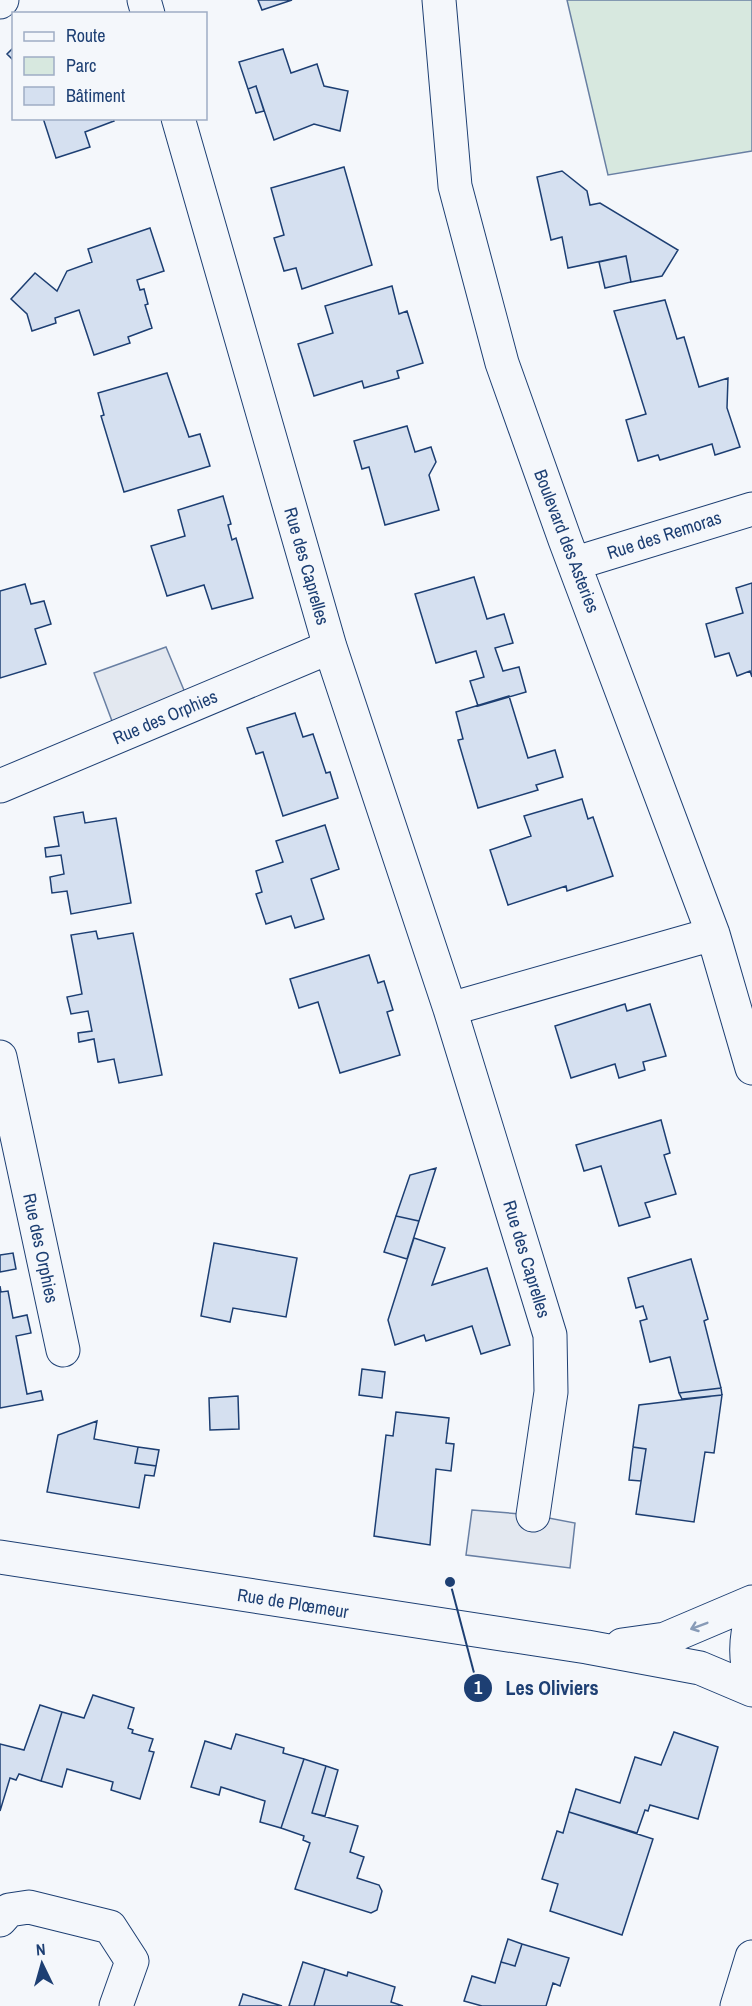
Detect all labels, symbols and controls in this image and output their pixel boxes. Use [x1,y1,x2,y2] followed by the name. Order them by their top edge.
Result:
[12,12,207,120] legend
[66,23,105,48] text: Route
[66,53,96,78] text: Parc
[66,83,125,108] text: Bâtiment
[528,466,606,616] street label: Boulevard des Asteries
[278,504,336,628] street label: Rue des Caprelles
[604,505,724,565] street label: Rue des Remoras
[109,684,221,750] street label: Rue des Orphies
[17,1191,65,1305] street label: Rue des Orphies
[497,1197,557,1321] street label: Rue des Caprelles
[236,1582,351,1624] street label: Rue de Plœmeur
[690,1621,708,1632] one-way arrow
[463,1669,610,1707] callout: Les Oliviers
[506,1674,599,1701] text: Les Oliviers
[474,1675,483,1700] text: 1
[12,1934,72,1994] north arrow
[35,1938,46,1960] text: N

